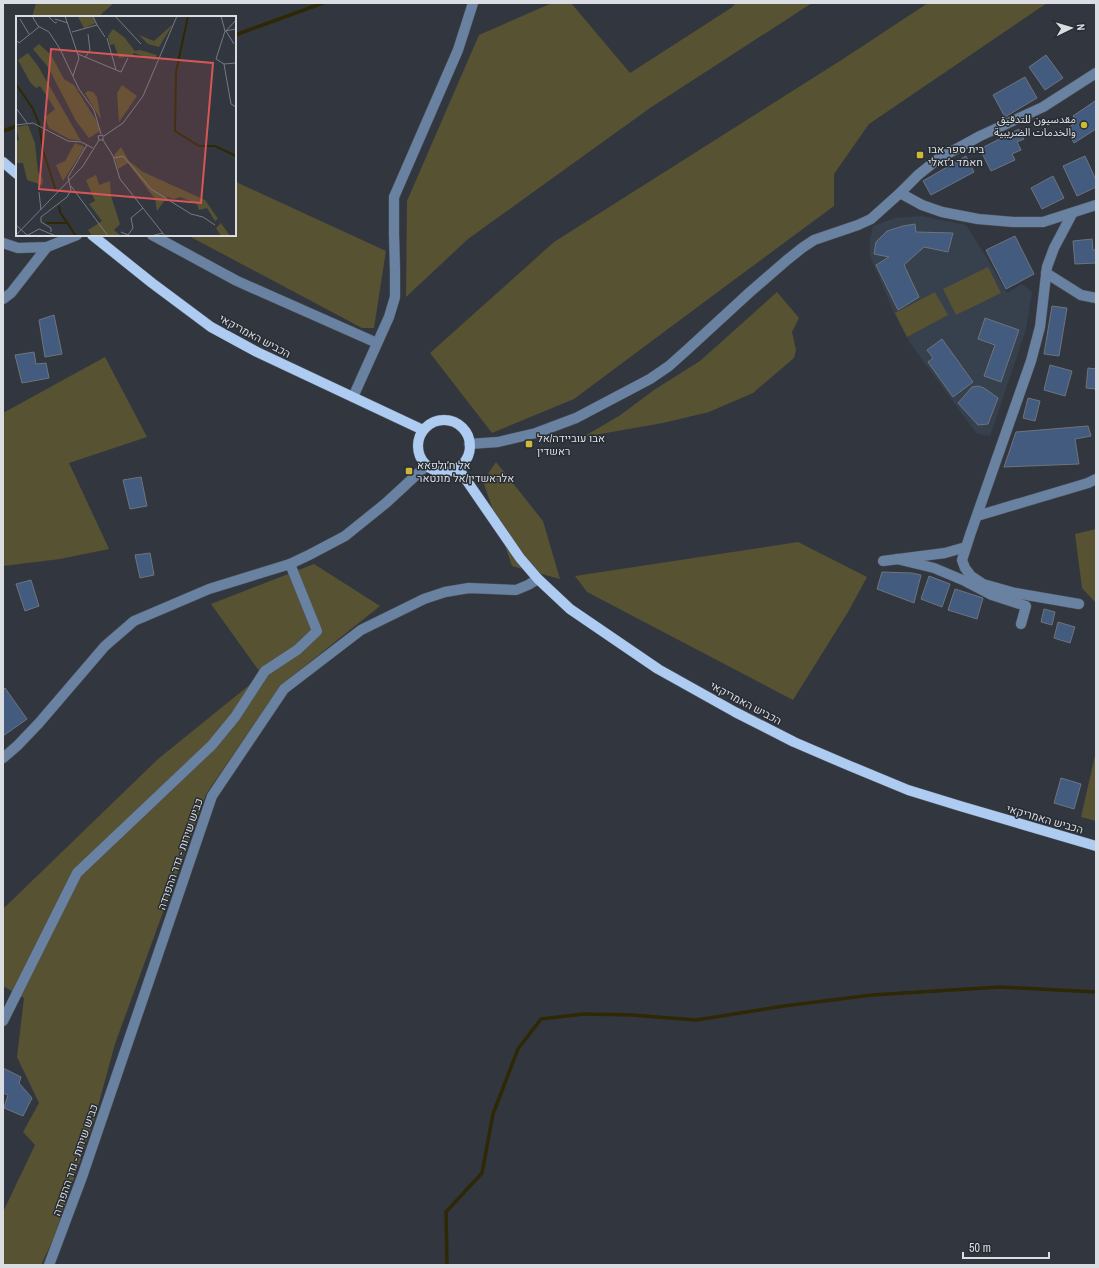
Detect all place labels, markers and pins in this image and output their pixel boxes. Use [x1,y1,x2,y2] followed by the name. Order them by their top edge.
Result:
[994,112,1076,139] place label: مقدسيون للتدقيق والخدمات الضريبية
[1079,120,1089,130] marker: مقدسيون للتدقيق والخدمات الضريبية
[928,142,985,169] place label: בית ספר אבו חאמד ג׳זאלי
[915,150,925,160] marker: בית ספר אבו חאמד ג׳זאלי
[537,431,605,458] place label: אבו עוביידה/אל ראשדין
[524,439,534,449] marker: אבו עוביידה/אל ראשדין
[417,458,514,485] place label: אל ח׳ולפאא אלראשדין/אל מונטאר
[404,466,414,476] marker: אל ח׳ולפאא אלראשדין/אל מונטאר

